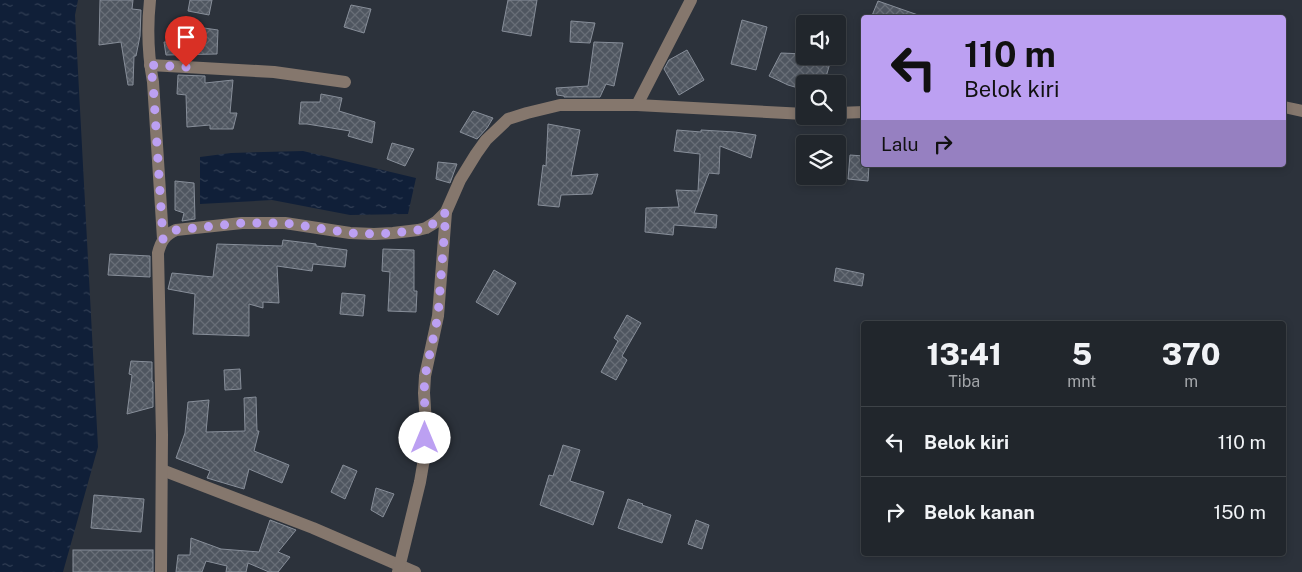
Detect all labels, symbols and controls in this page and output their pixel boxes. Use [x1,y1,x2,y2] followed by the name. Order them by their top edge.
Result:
[796,15,846,185] map controls
[796,15,846,65] button: sound
[165,16,207,67] pin
[172,23,200,51] icon: arrive
[964,34,1056,75] text: 110 m
[881,35,946,100] icon: left
[796,75,846,125] button: search
[964,76,1060,102] text: Belok kiri
[929,130,957,158] icon: right
[881,133,919,155] text: Lalu
[796,135,846,185] button: layers
[926,336,1002,372] text: 13:41
[1071,336,1092,372] text: 5
[1162,336,1221,372] text: 370
[948,372,980,391] text: Tiba
[1067,372,1096,391] text: mnt
[1184,372,1198,391] text: m
[398,411,450,463] position arrow
[881,428,909,456] icon: left
[924,431,1009,453] text: Belok kiri
[1218,431,1266,453] text: 110 m
[881,498,909,526] icon: right
[924,501,1035,523] text: Belok kanan
[1213,501,1266,523] text: 150 m

